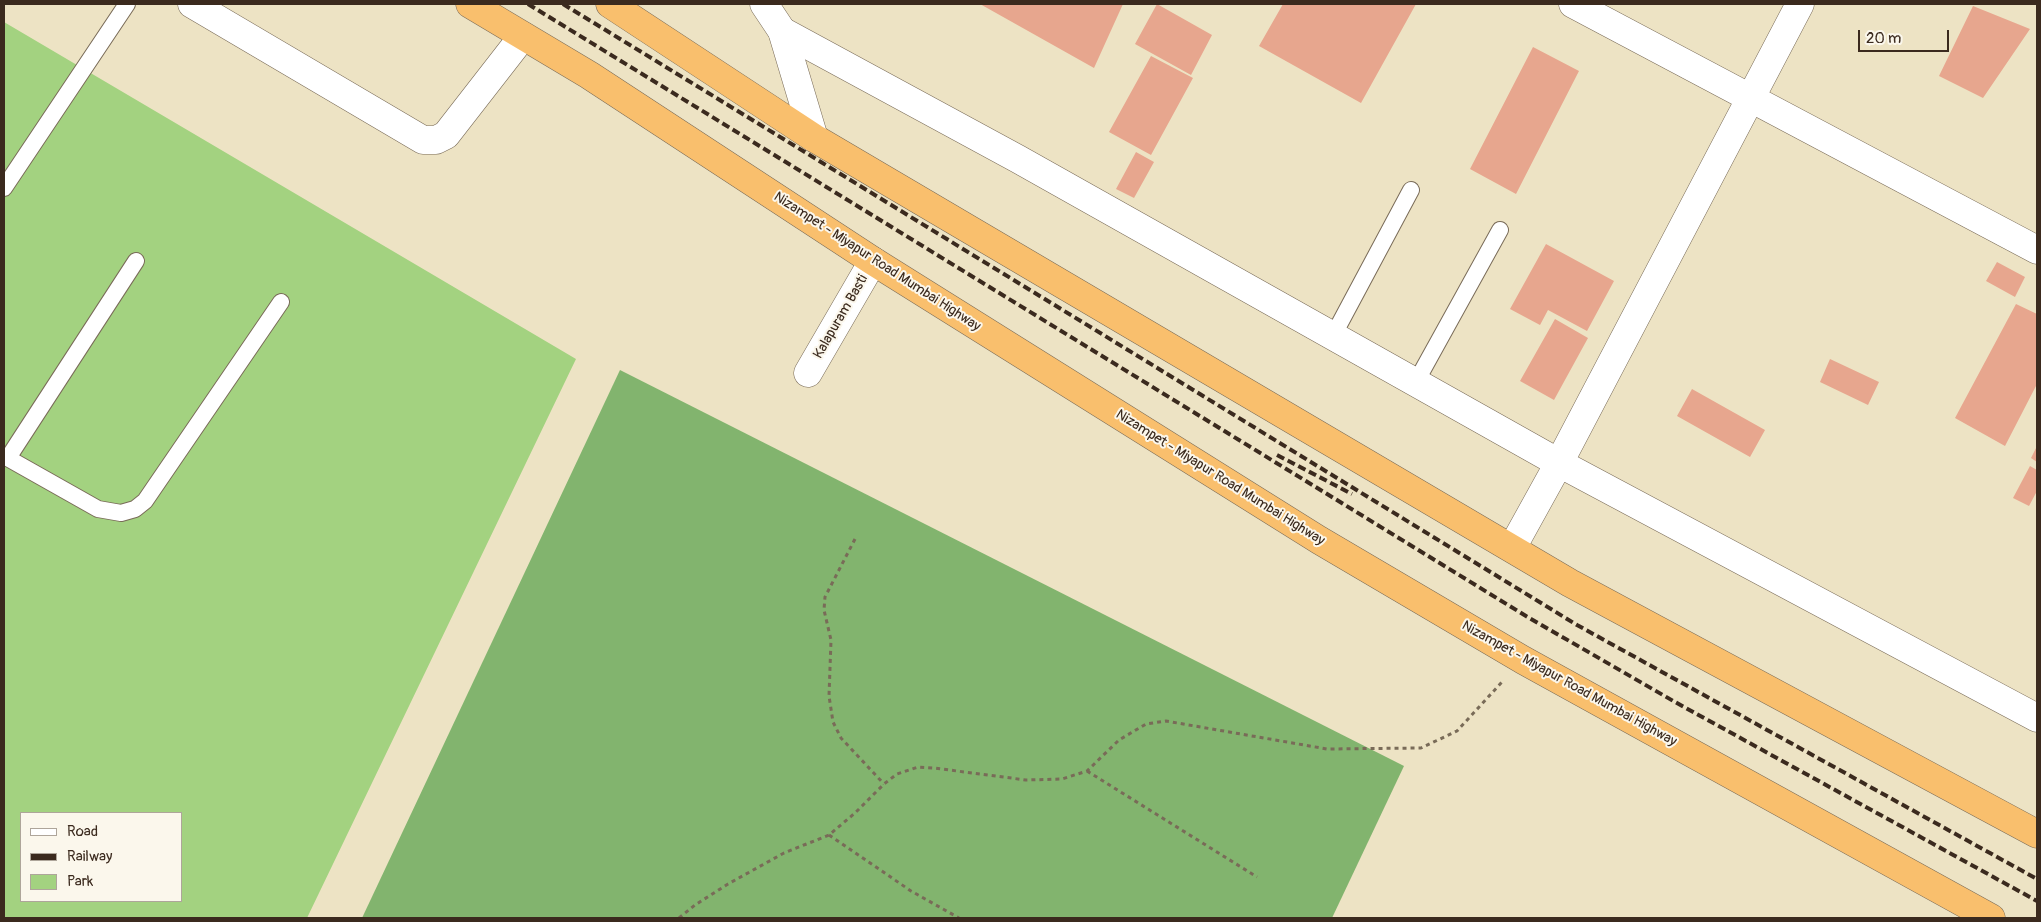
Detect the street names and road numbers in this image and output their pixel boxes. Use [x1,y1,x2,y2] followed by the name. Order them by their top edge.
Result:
[770,189,984,335] street label: Nizampet - Miyapur Road Mumbai Highway
[810,272,872,362] street label: Kalapuram Basti
[1112,406,1328,550] street label: Nizampet - Miyapur Road Mumbai Highway
[1459,618,1679,750] street label: Nizampet - Miyapur Road Mumbai Highway

